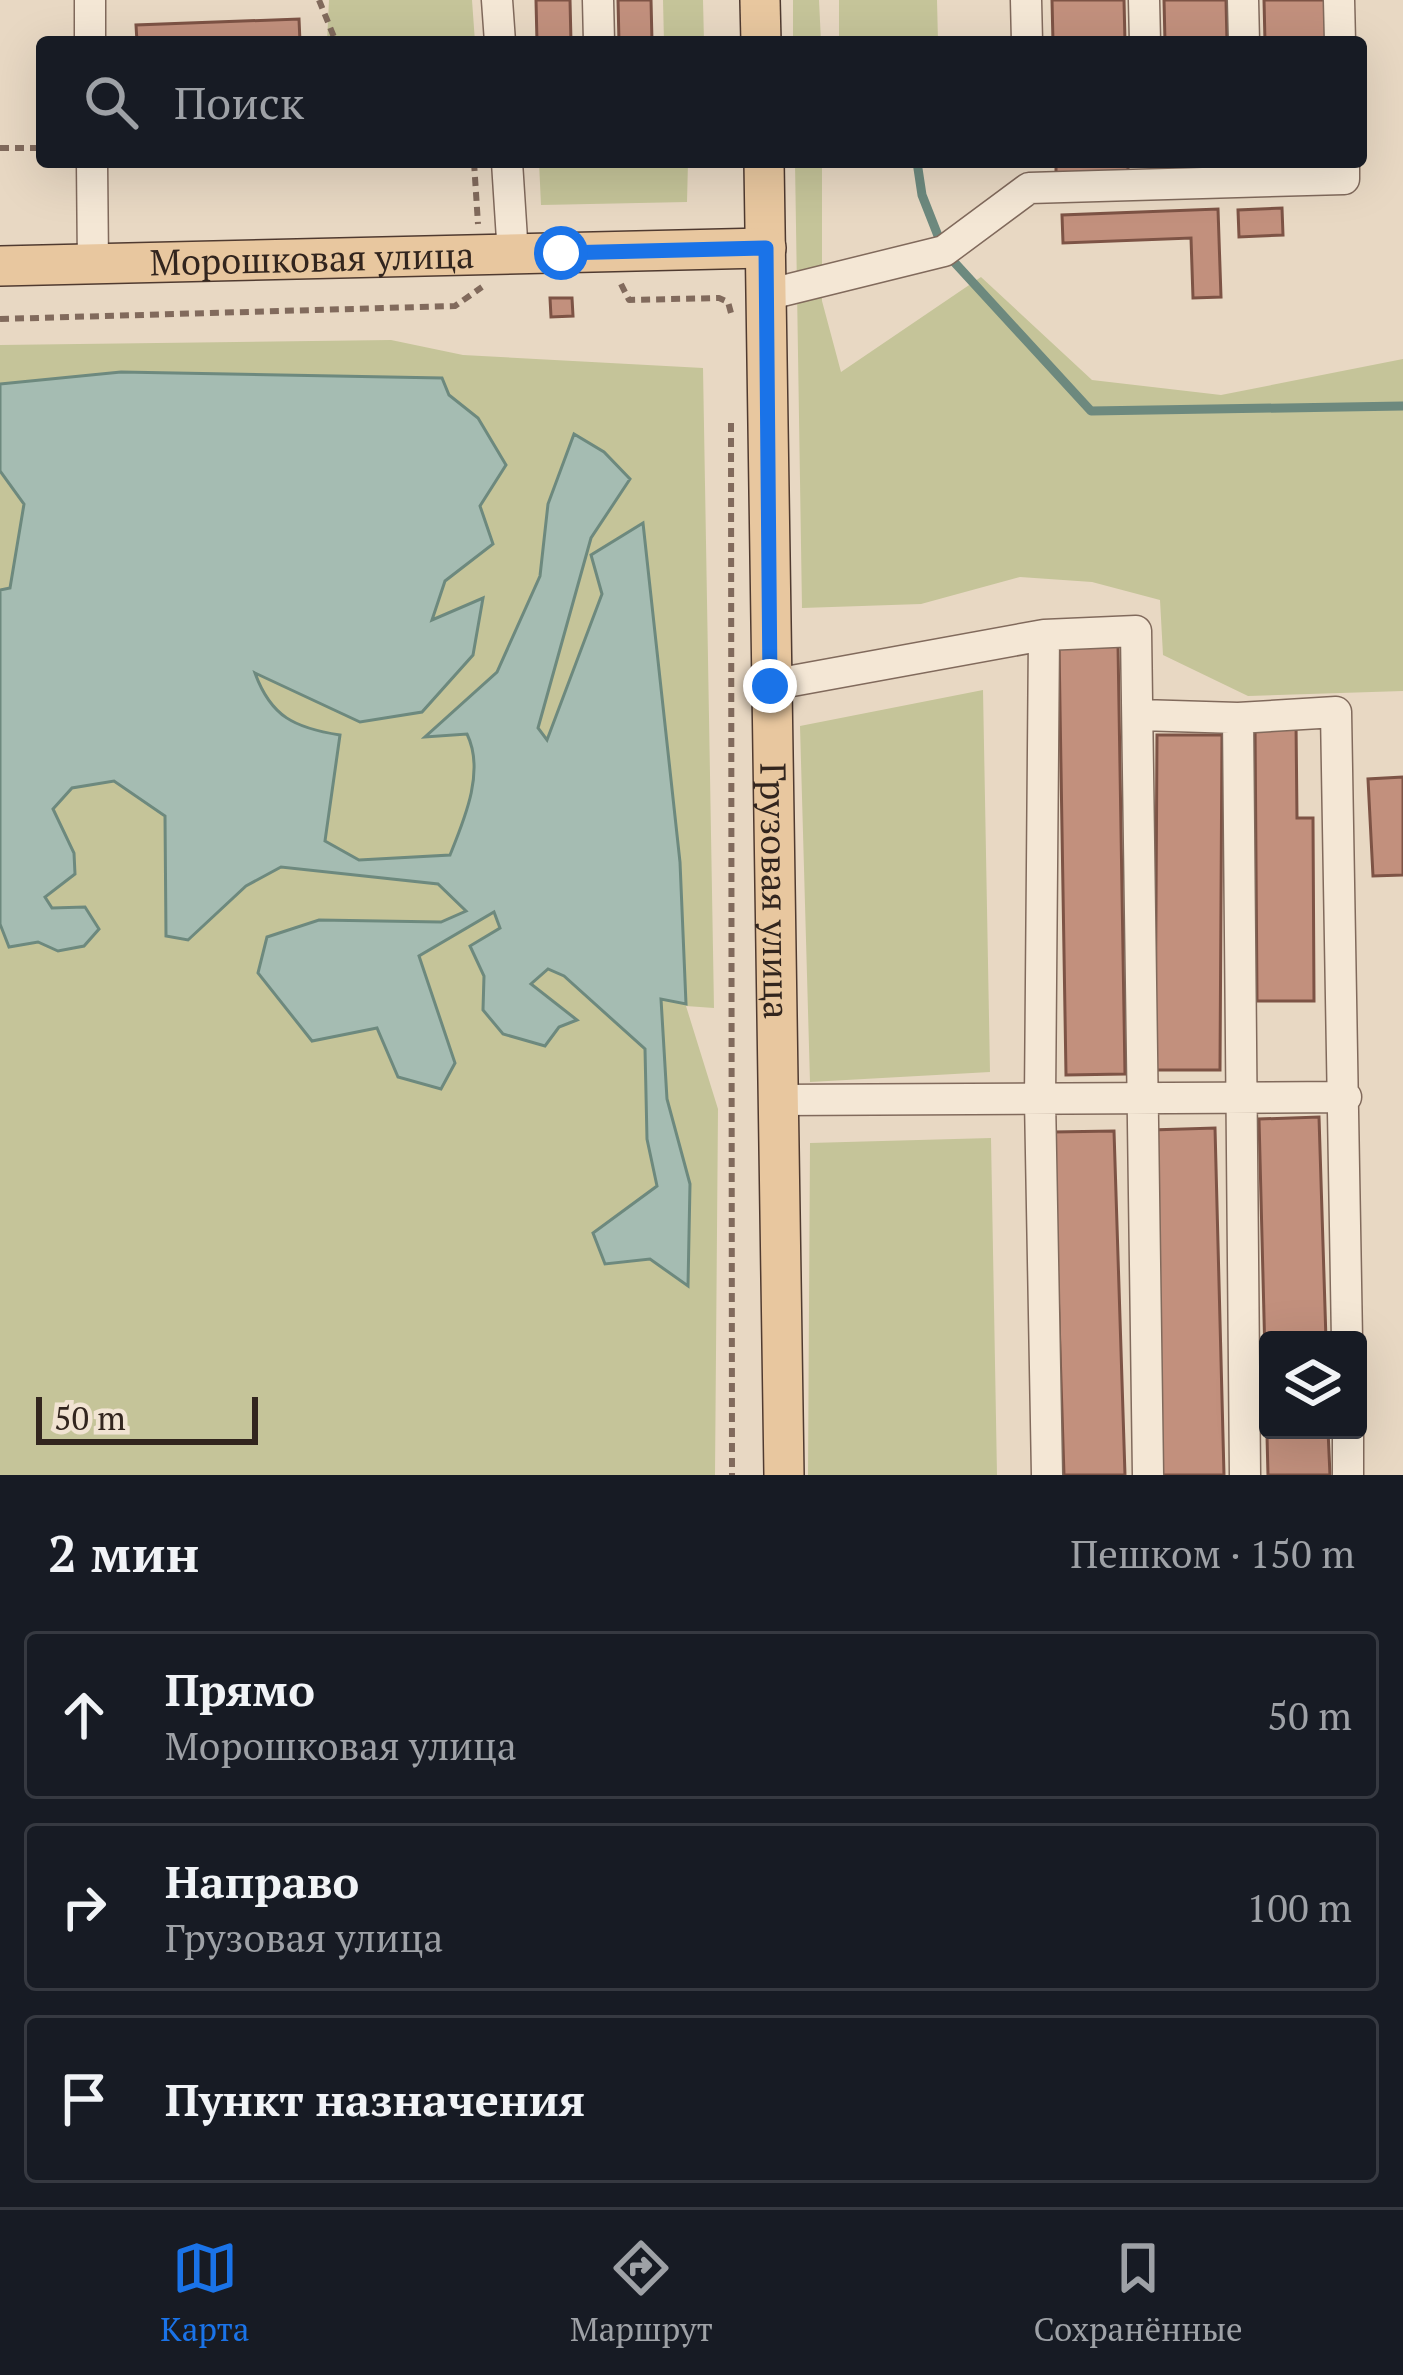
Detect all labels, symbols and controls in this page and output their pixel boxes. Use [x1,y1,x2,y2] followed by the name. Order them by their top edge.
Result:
[36,36,1367,168] search box
[78,69,144,135] icon: search
[174,72,304,132] text: Поиск
[534,226,588,280] route start
[149,231,475,285] street label: Морошковая улица
[743,659,797,713] route end
[750,762,801,1020] street label: Грузовая улица
[1259,1331,1367,1439] map controls
[1259,1331,1367,1439] button: layers
[36,1391,258,1444] scale bar
[54,1396,126,1439] text: 50 m
[48,1519,199,1587] text: 2 мин
[1070,1527,1355,1579] text: Пешком · 150 m
[165,1659,315,1719] text: Прямо
[51,1682,117,1748] icon: ahead
[1267,1689,1352,1741] text: 50 m
[165,1719,517,1771] text: Морошковая улица
[165,1851,359,1911] text: Направо
[51,1874,117,1940] icon: right
[1247,1881,1352,1933] text: 100 m
[165,1911,443,1963] text: Грузовая улица
[51,2066,117,2132] icon: arrive
[165,2069,585,2129] text: Пункт назначения
[160,2235,249,2350] tab: Карта
[570,2235,713,2350] tab: Маршрут
[1034,2235,1243,2350] tab: Сохранённые

